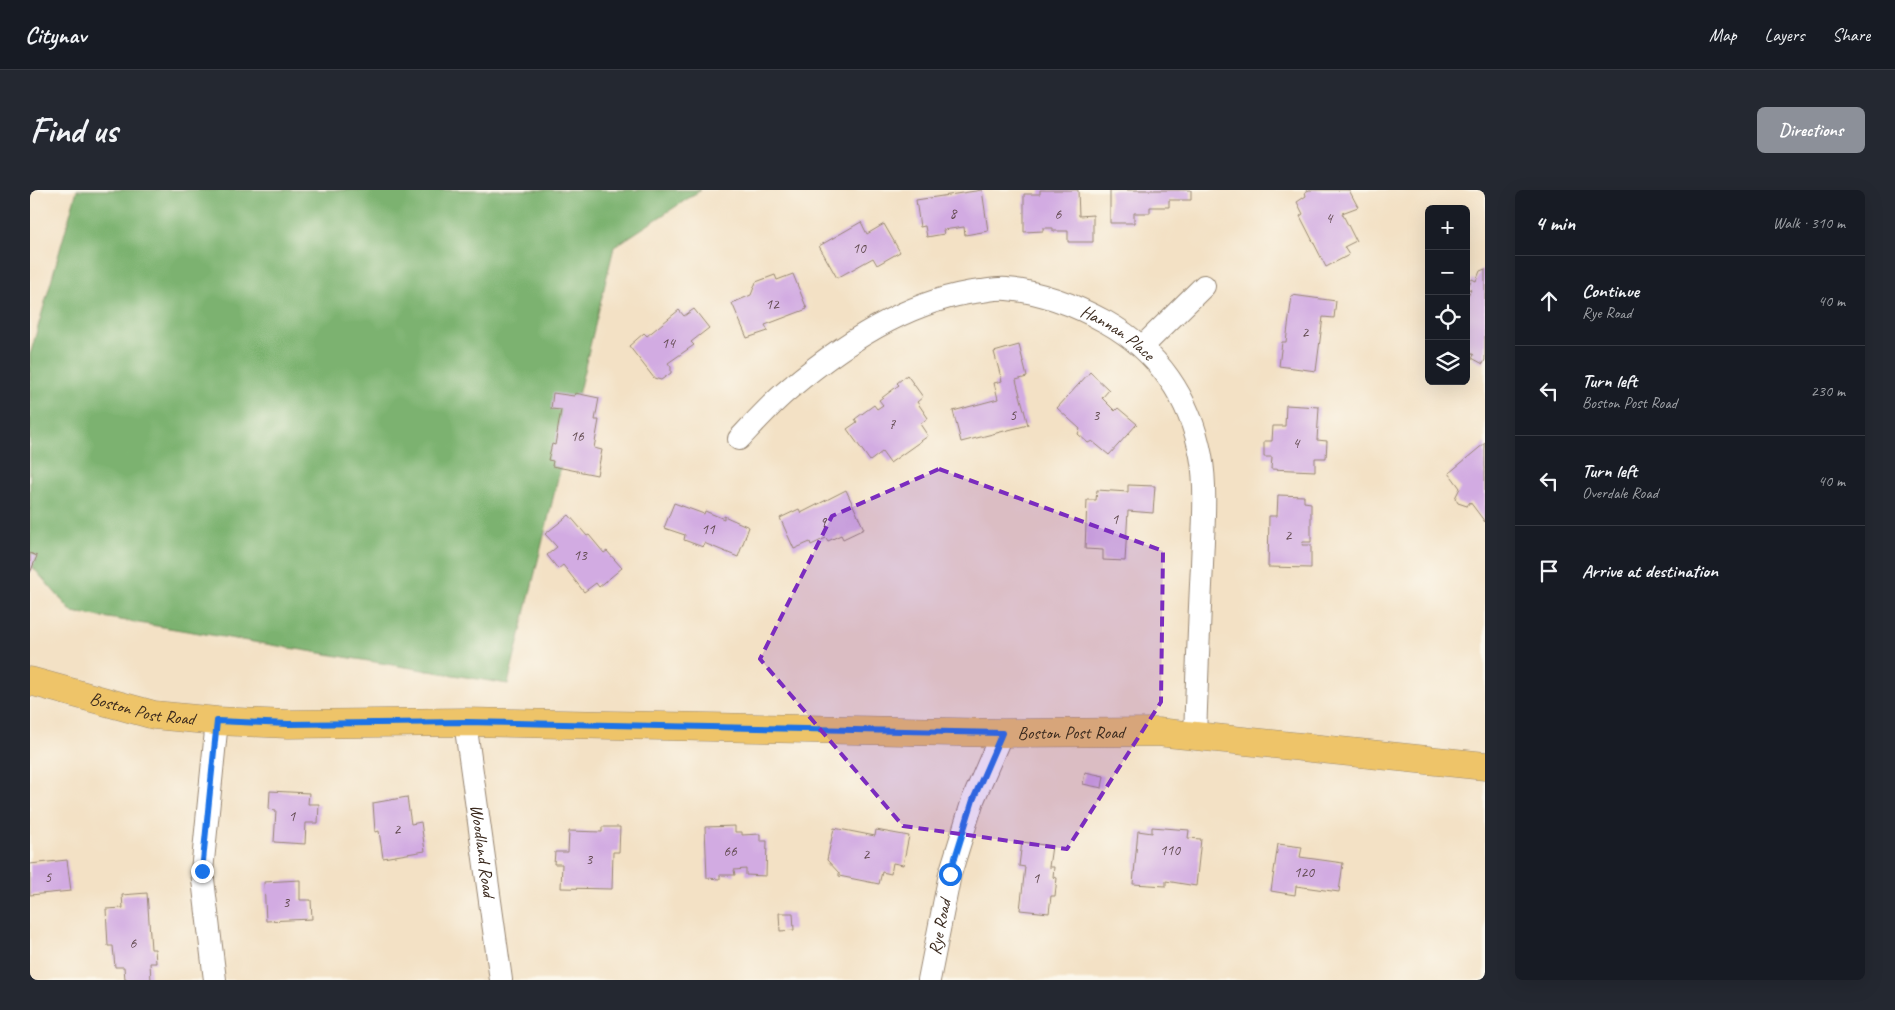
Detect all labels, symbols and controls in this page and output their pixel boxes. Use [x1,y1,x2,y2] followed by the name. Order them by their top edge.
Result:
[25,20,86,50] text: Citynav
[1709,24,1737,46] text: Map
[1765,24,1804,46] text: Layers
[1832,24,1870,46] text: Share
[1757,107,1865,153] button: Directions
[30,108,117,153] text: Find us
[950,204,958,223] house number: 8
[1055,205,1063,224] house number: 6
[1425,205,1470,385] map controls
[1425,205,1470,250] button: +
[1326,209,1334,228] house number: 4
[1535,210,1575,236] text: 4 min
[1773,213,1845,233] text: Walk · 310 m
[852,239,867,258] house number: 10
[1425,250,1470,295] button: −
[1582,279,1639,303] text: Continue
[1535,287,1563,315] icon: ahead
[1818,291,1845,311] text: 40 m
[765,295,780,314] house number: 12
[1425,295,1470,340] button: locate
[1077,300,1160,366] street label: Hannan Place
[1582,303,1632,323] text: Rye Road
[1302,323,1310,342] house number: 2
[661,334,676,353] house number: 14
[1425,340,1470,385] button: layers
[1582,369,1637,393] text: Turn left
[1535,377,1563,405] icon: left
[1811,381,1845,401] text: 230 m
[1582,393,1677,413] text: Boston Post Road
[1010,406,1018,425] house number: 5
[1093,406,1101,425] house number: 3
[889,415,897,434] house number: 7
[570,427,585,446] house number: 16
[1293,434,1301,453] house number: 4
[1582,459,1637,483] text: Turn left
[1535,467,1563,495] icon: left
[1818,471,1845,491] text: 40 m
[1582,483,1658,503] text: Overdale Road
[1112,510,1120,529] house number: 1
[820,513,828,532] house number: 9
[701,520,716,539] house number: 11
[1285,526,1293,545] house number: 2
[573,546,588,565] house number: 13
[1535,557,1563,585] icon: arrive
[1582,559,1718,583] text: Arrive at destination
[87,687,199,730] street label: Boston Post Road
[1017,721,1127,744] street label: Boston Post Road
[466,803,501,901] street label: Woodland Road
[289,807,297,826] house number: 1
[394,820,402,839] house number: 2
[1160,841,1181,860] house number: 110
[723,842,738,861] house number: 66
[863,845,871,864] house number: 2
[586,850,594,869] house number: 3
[191,860,214,883] route end
[939,863,962,886] route start
[1294,863,1315,882] house number: 120
[45,868,53,887] house number: 5
[1033,869,1041,888] house number: 1
[283,893,291,912] house number: 3
[923,894,956,957] street label: Rye Road
[130,934,138,953] house number: 6

